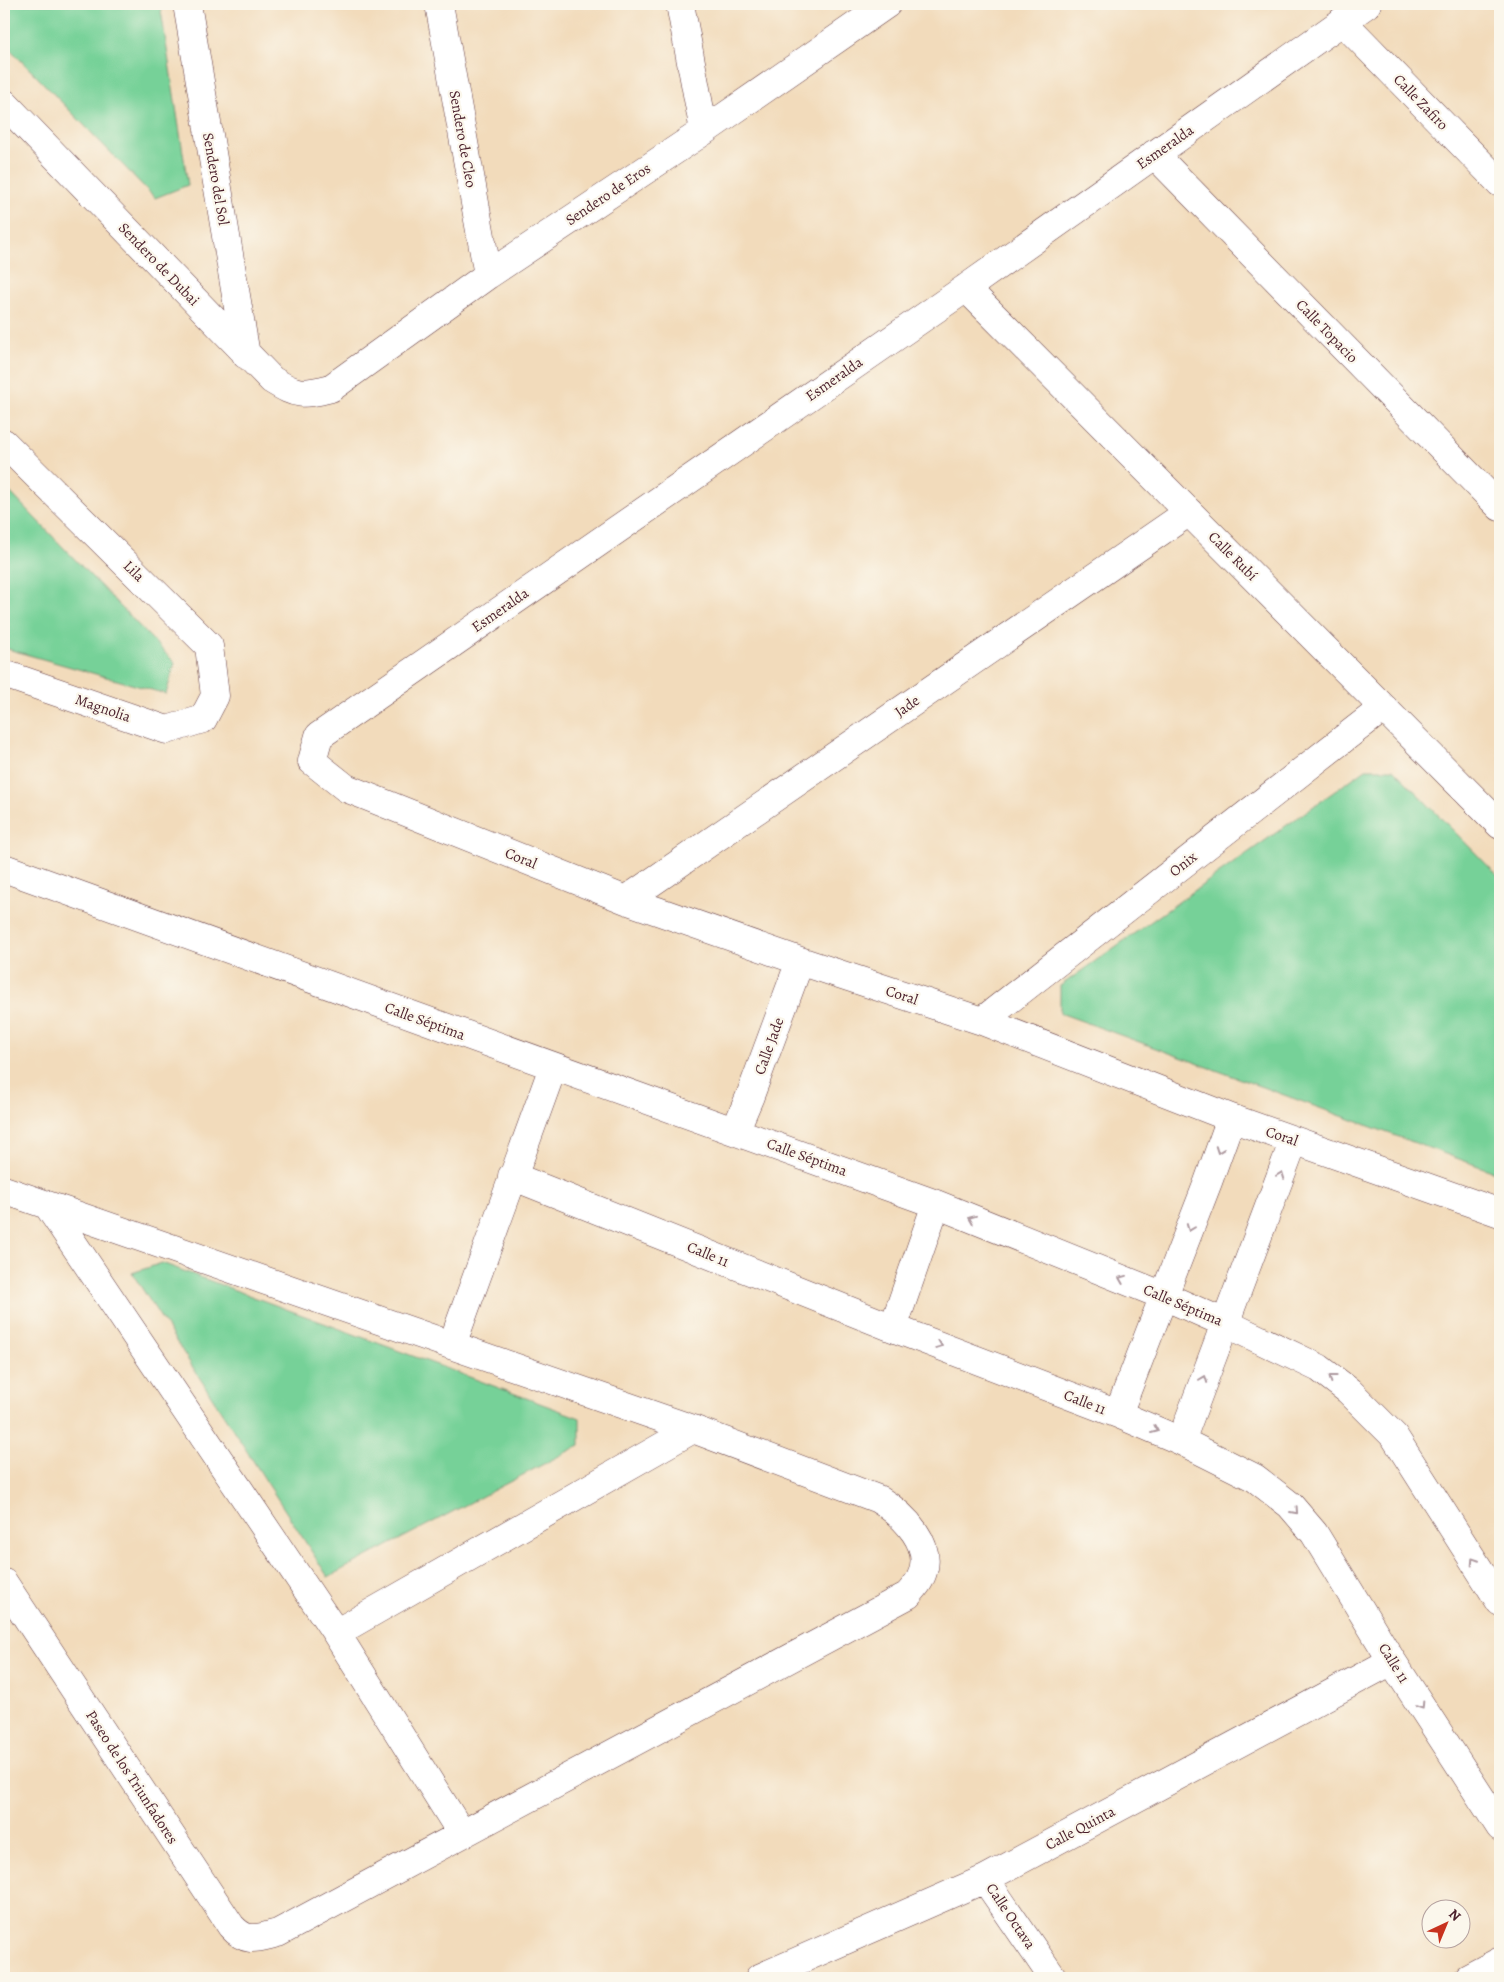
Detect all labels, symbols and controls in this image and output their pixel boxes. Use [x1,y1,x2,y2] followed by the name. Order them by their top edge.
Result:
[1389,70,1453,134] street label: Calle Zafiro
[445,89,481,189] street label: Sendero de Cleo
[1132,120,1198,174] street label: Esmeralda
[198,131,234,227] street label: Sendero del Sol
[562,158,654,230] street label: Sendero de Eros
[114,218,204,310] street label: Sendero de Dubai
[1292,295,1362,367] street label: Calle Topacio
[801,352,867,406] street label: Esmeralda
[1204,527,1262,585] street label: Calle Rubí
[119,556,149,586] street label: Lila
[467,583,533,637] street label: Esmeralda
[72,689,134,727] street label: Magnolia
[891,690,924,722] street label: Jade
[502,843,540,874] street label: Coral
[1165,847,1201,881] street label: Onix
[883,980,921,1010] street label: Coral
[382,997,468,1045] street label: Calle Séptima
[749,1014,789,1077] street label: Calle Jade
[1263,1121,1301,1151] street label: Coral
[764,1133,850,1181] street label: Calle Séptima
[1215,1145,1225,1154] one-way arrow
[1275,1171,1285,1180] one-way arrow
[968,1214,976,1224] one-way arrow
[1186,1223,1197,1232] one-way arrow
[684,1237,732,1271] street label: Calle 11
[1118,1275,1127,1286] one-way arrow
[1140,1279,1226,1331] street label: Calle Séptima
[934,1339,943,1349] one-way arrow
[1198,1375,1208,1384] one-way arrow
[1328,1375,1338,1384] one-way arrow
[1061,1385,1109,1419] street label: Calle 11
[1150,1424,1159,1434] one-way arrow
[1289,1506,1298,1515] one-way arrow
[1471,1557,1480,1567] one-way arrow
[1374,1639,1414,1687] street label: Calle 11
[1415,1700,1424,1709] one-way arrow
[81,1706,183,1848] street label: Paseo de los Triunfadores
[1042,1801,1118,1855] street label: Calle Quinta
[982,1879,1040,1953] street label: Calle Octava
[1422,1900,1472,1950] north arrow
[1444,1905,1465,1925] text: N

